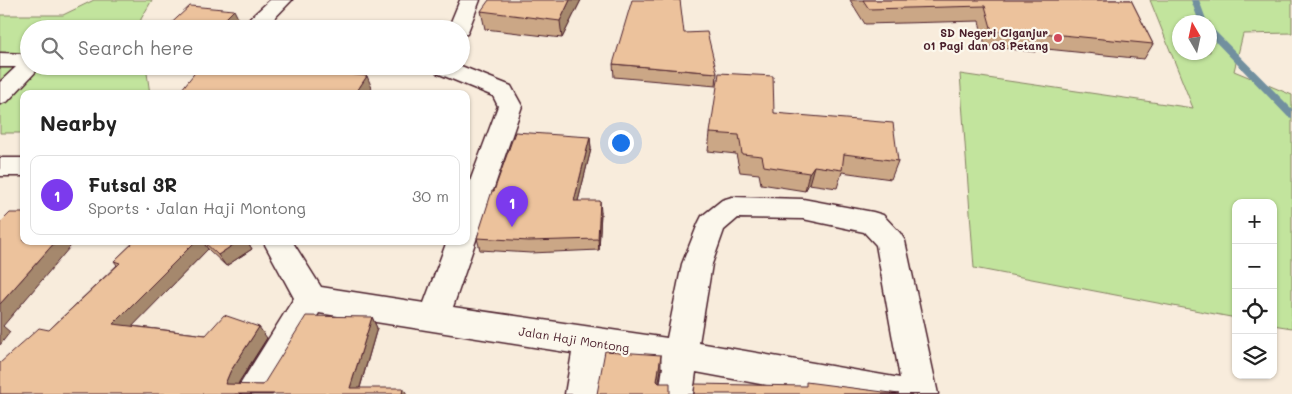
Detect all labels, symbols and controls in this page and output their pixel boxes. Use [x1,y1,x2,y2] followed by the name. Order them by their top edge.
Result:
[1172,15,1217,60] north arrow
[20,20,470,75] search box
[923,25,1048,53] place label: SD Negeri Ciganjur 01 Pagi dan 03 Petang
[1052,32,1064,44] marker: SD Negeri Ciganjur 01 Pagi dan 03 Petang
[38,34,66,62] icon: search
[78,35,194,60] text: Search here
[40,109,117,136] text: Nearby
[608,130,634,156] your location
[88,172,177,197] text: Futsal 3R
[53,185,61,206] text: 1
[412,185,449,206] text: 30 m
[496,186,528,227] pin: 1
[88,197,306,218] text: Sports · Jalan Haji Montong
[1232,199,1277,379] map controls
[1232,199,1277,244] button: +
[1232,244,1277,289] button: −
[1232,289,1277,334] button: locate
[517,322,631,356] street label: Jalan Haji Montong
[1232,334,1277,379] button: layers

